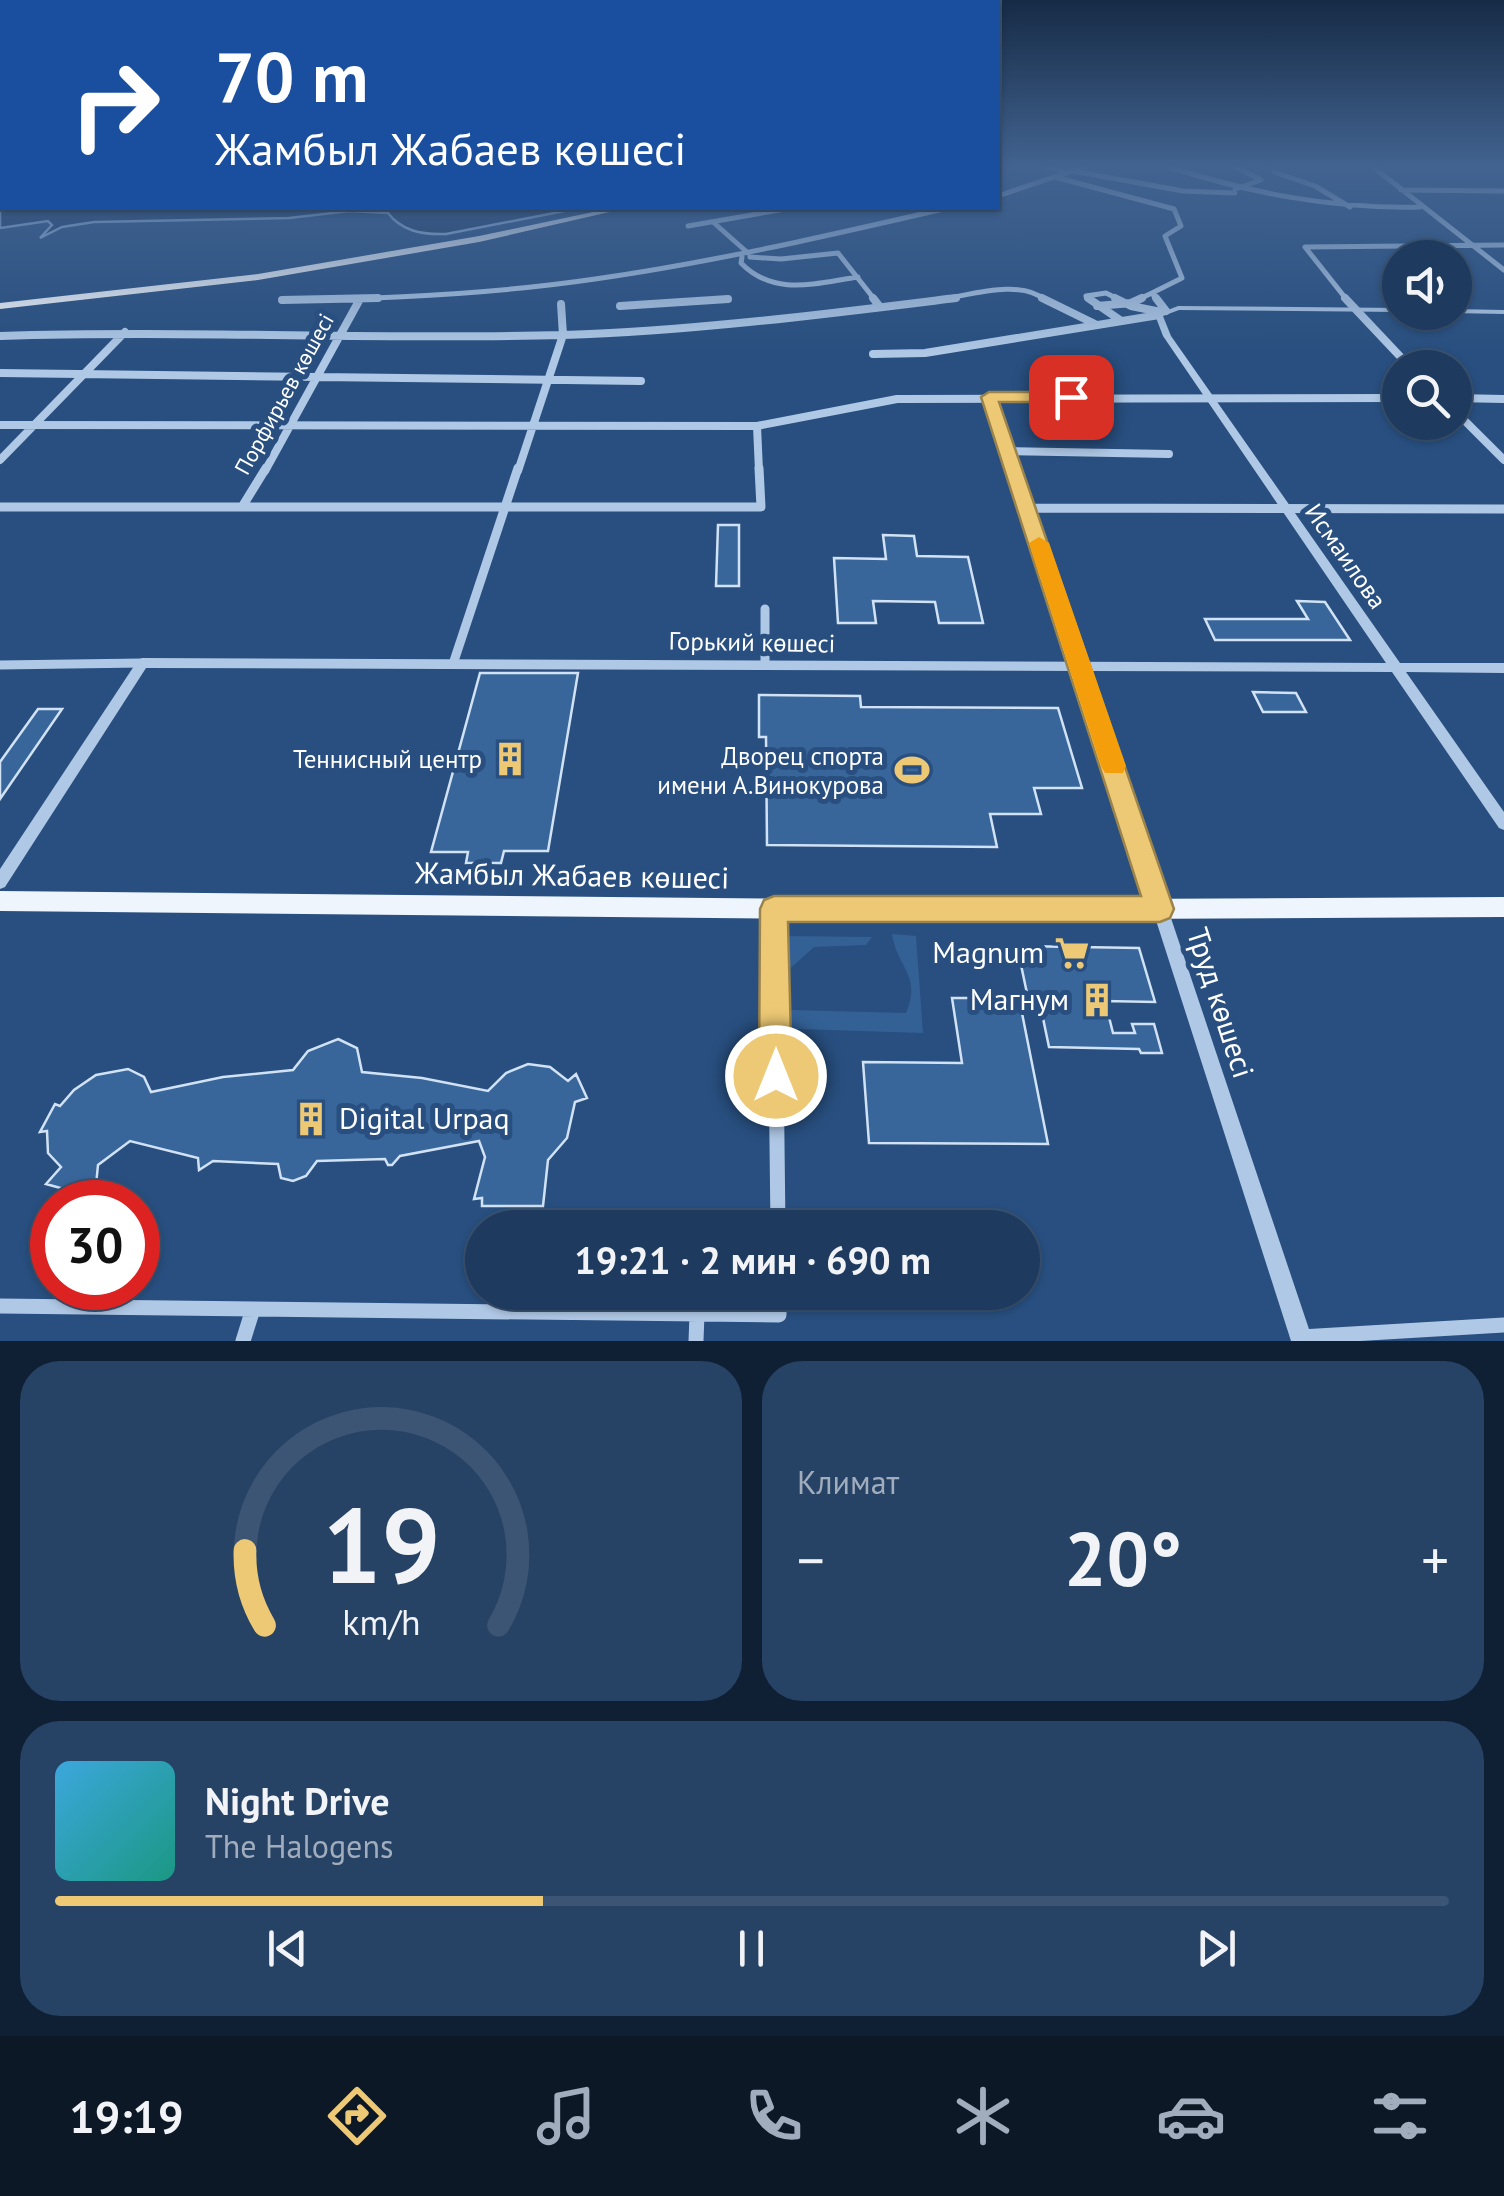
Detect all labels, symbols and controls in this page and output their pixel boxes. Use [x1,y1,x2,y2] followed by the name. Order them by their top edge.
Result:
[215,31,368,121] text: 70 m
[50,40,180,170] icon: right
[215,119,686,177] text: Жамбыл Жабаев көшесі
[1382,240,1472,440] map controls
[1382,240,1472,330] button: sound
[228,308,340,480] street label: Порфирьев көшесі
[1382,350,1472,440] button: search
[1029,355,1114,440] pin
[1044,370,1099,425] icon: arrive
[1298,497,1394,615] street label: Исмаилова
[668,625,836,659] street label: Горький көшесі
[491,740,529,778] building icon: Теннисный центр
[657,740,884,801] place label: Дворец спорта имени А.Винокурова
[293,743,482,775] place label: Теннисный центр
[893,751,931,789] sports icon: Дворец спорта имени А.Винокурова
[414,852,729,897] street label: Жамбыл Жабаев көшесі
[1179,922,1264,1083] street label: Труд көшесі
[932,932,1044,971] place label: Magnum
[1053,934,1091,972] supermarket icon: Magnum
[970,979,1069,1018] place label: Магнум
[1078,981,1116,1019] building icon: Магнум
[724,1024,828,1128] position arrow
[339,1098,510,1137] place label: Digital Urpaq
[292,1100,330,1138] building icon: Digital Urpaq
[30,1180,160,1310] speed limit sign: 30
[574,1235,931,1284] text: 19:21 · 2 мин · 690 m
[797,1461,899,1503] text: Климат
[322,1477,440,1612] text: 19
[1064,1510,1182,1607] text: 20°
[797,1524,825,1595] text: −
[1421,1524,1449,1595] text: +
[342,1599,420,1645] text: km/h
[205,1776,389,1825] text: Night Drive
[205,1825,393,1867] text: The Halogens
[260,1921,315,1976] icon: previous
[724,1921,779,1976] icon: pause
[1189,1921,1244,1976] icon: next
[322,2081,392,2151] icon: directions
[531,2081,601,2151] icon: music
[739,2081,809,2151] icon: phone
[948,2081,1018,2151] icon: climate
[1156,2081,1226,2151] icon: car
[1365,2081,1435,2151] icon: filters
[69,2087,183,2145] text: 19:19

